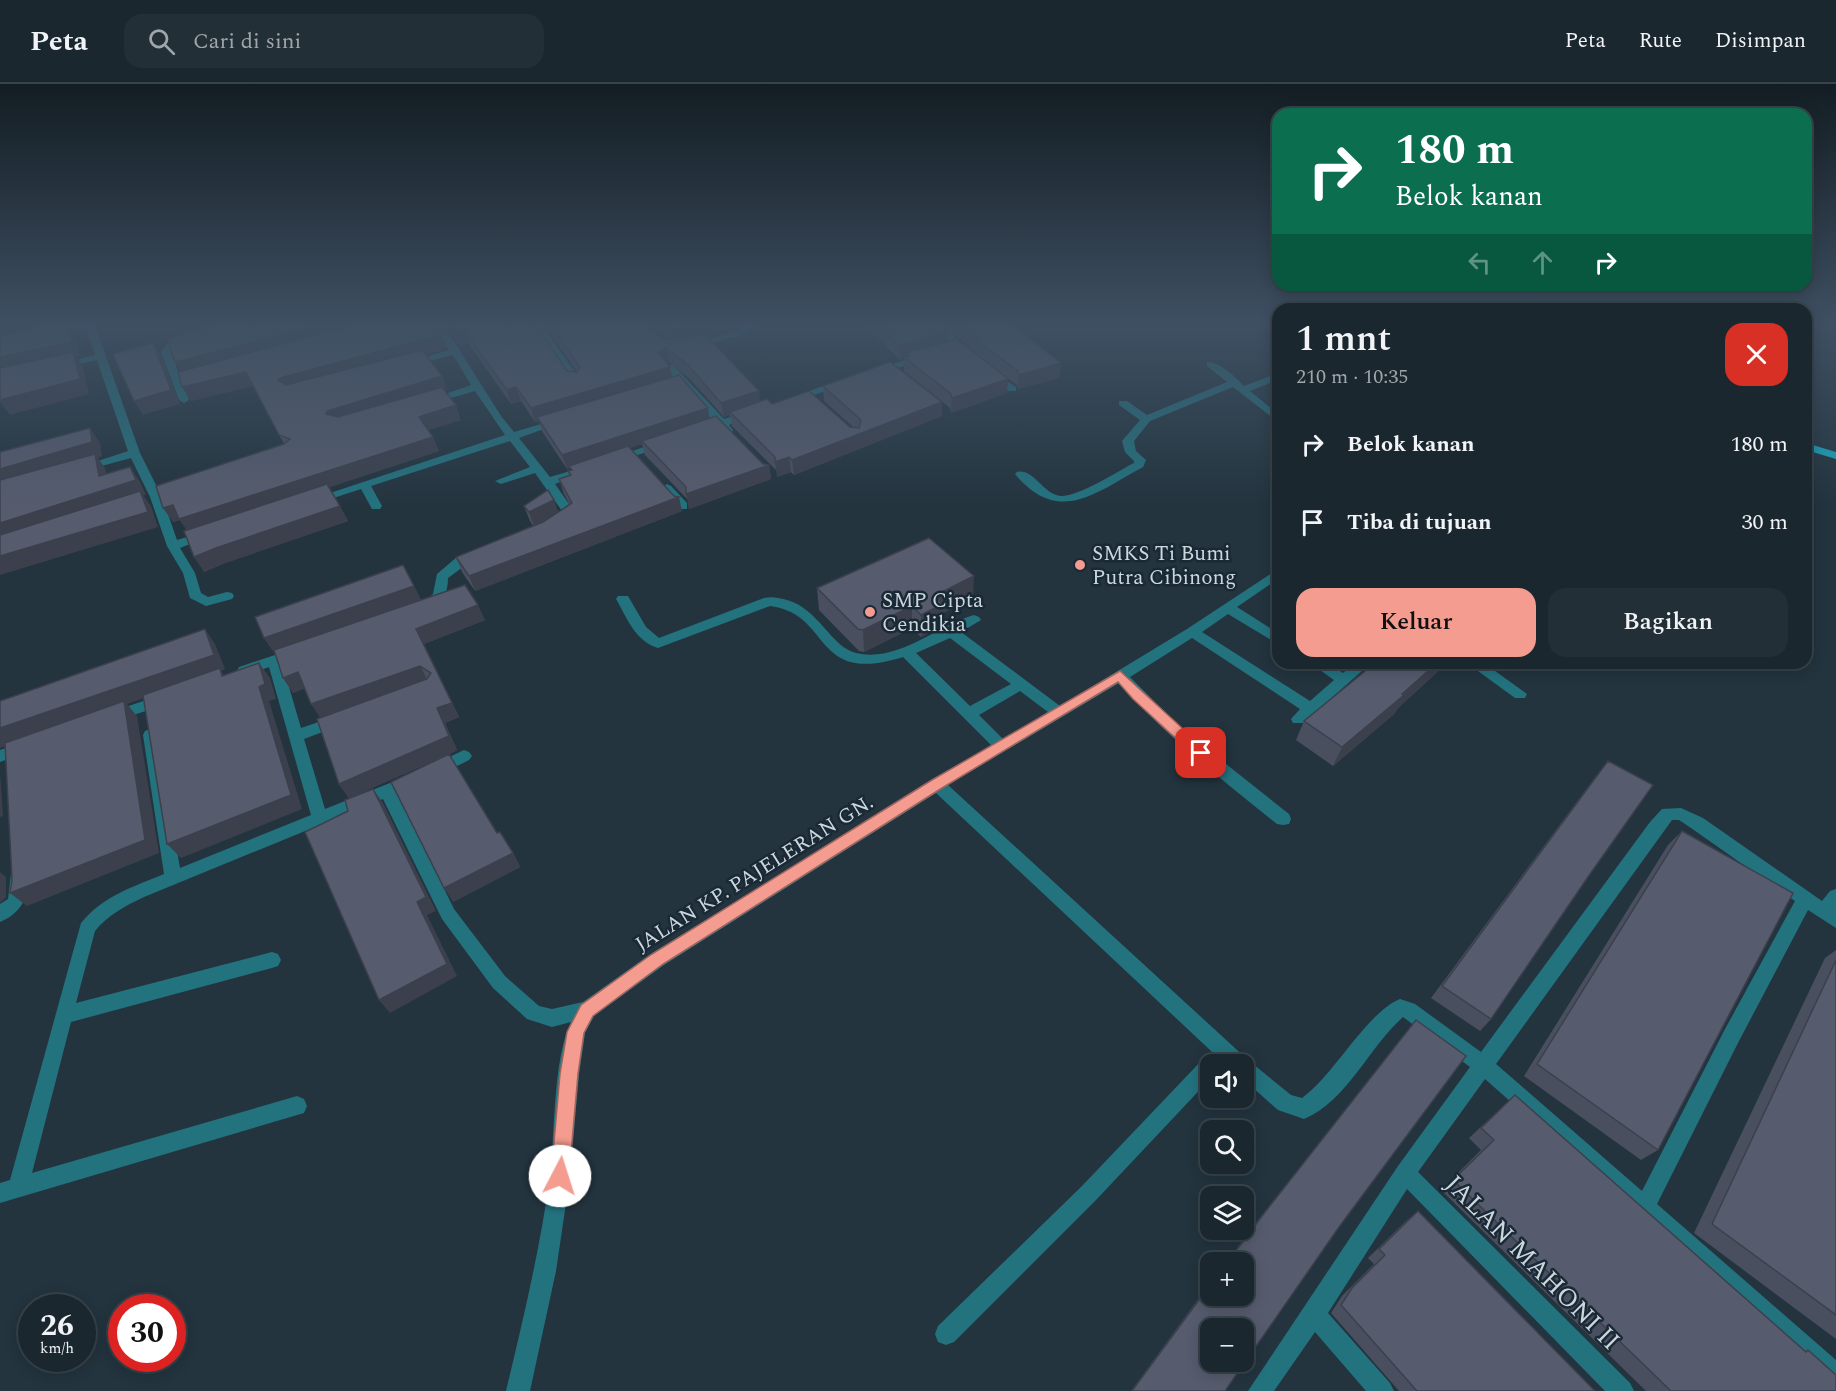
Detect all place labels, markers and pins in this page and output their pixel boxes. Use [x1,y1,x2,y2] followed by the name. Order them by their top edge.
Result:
[1092,538,1236,594] place label: SMKS Ti Bumi Putra Cibinong
[1073,558,1087,572] marker: SMKS Ti Bumi Putra Cibinong
[882,585,984,641] place label: SMP Cipta Cendikia
[863,605,877,619] marker: SMP Cipta Cendikia
[1175,727,1226,778] pin

